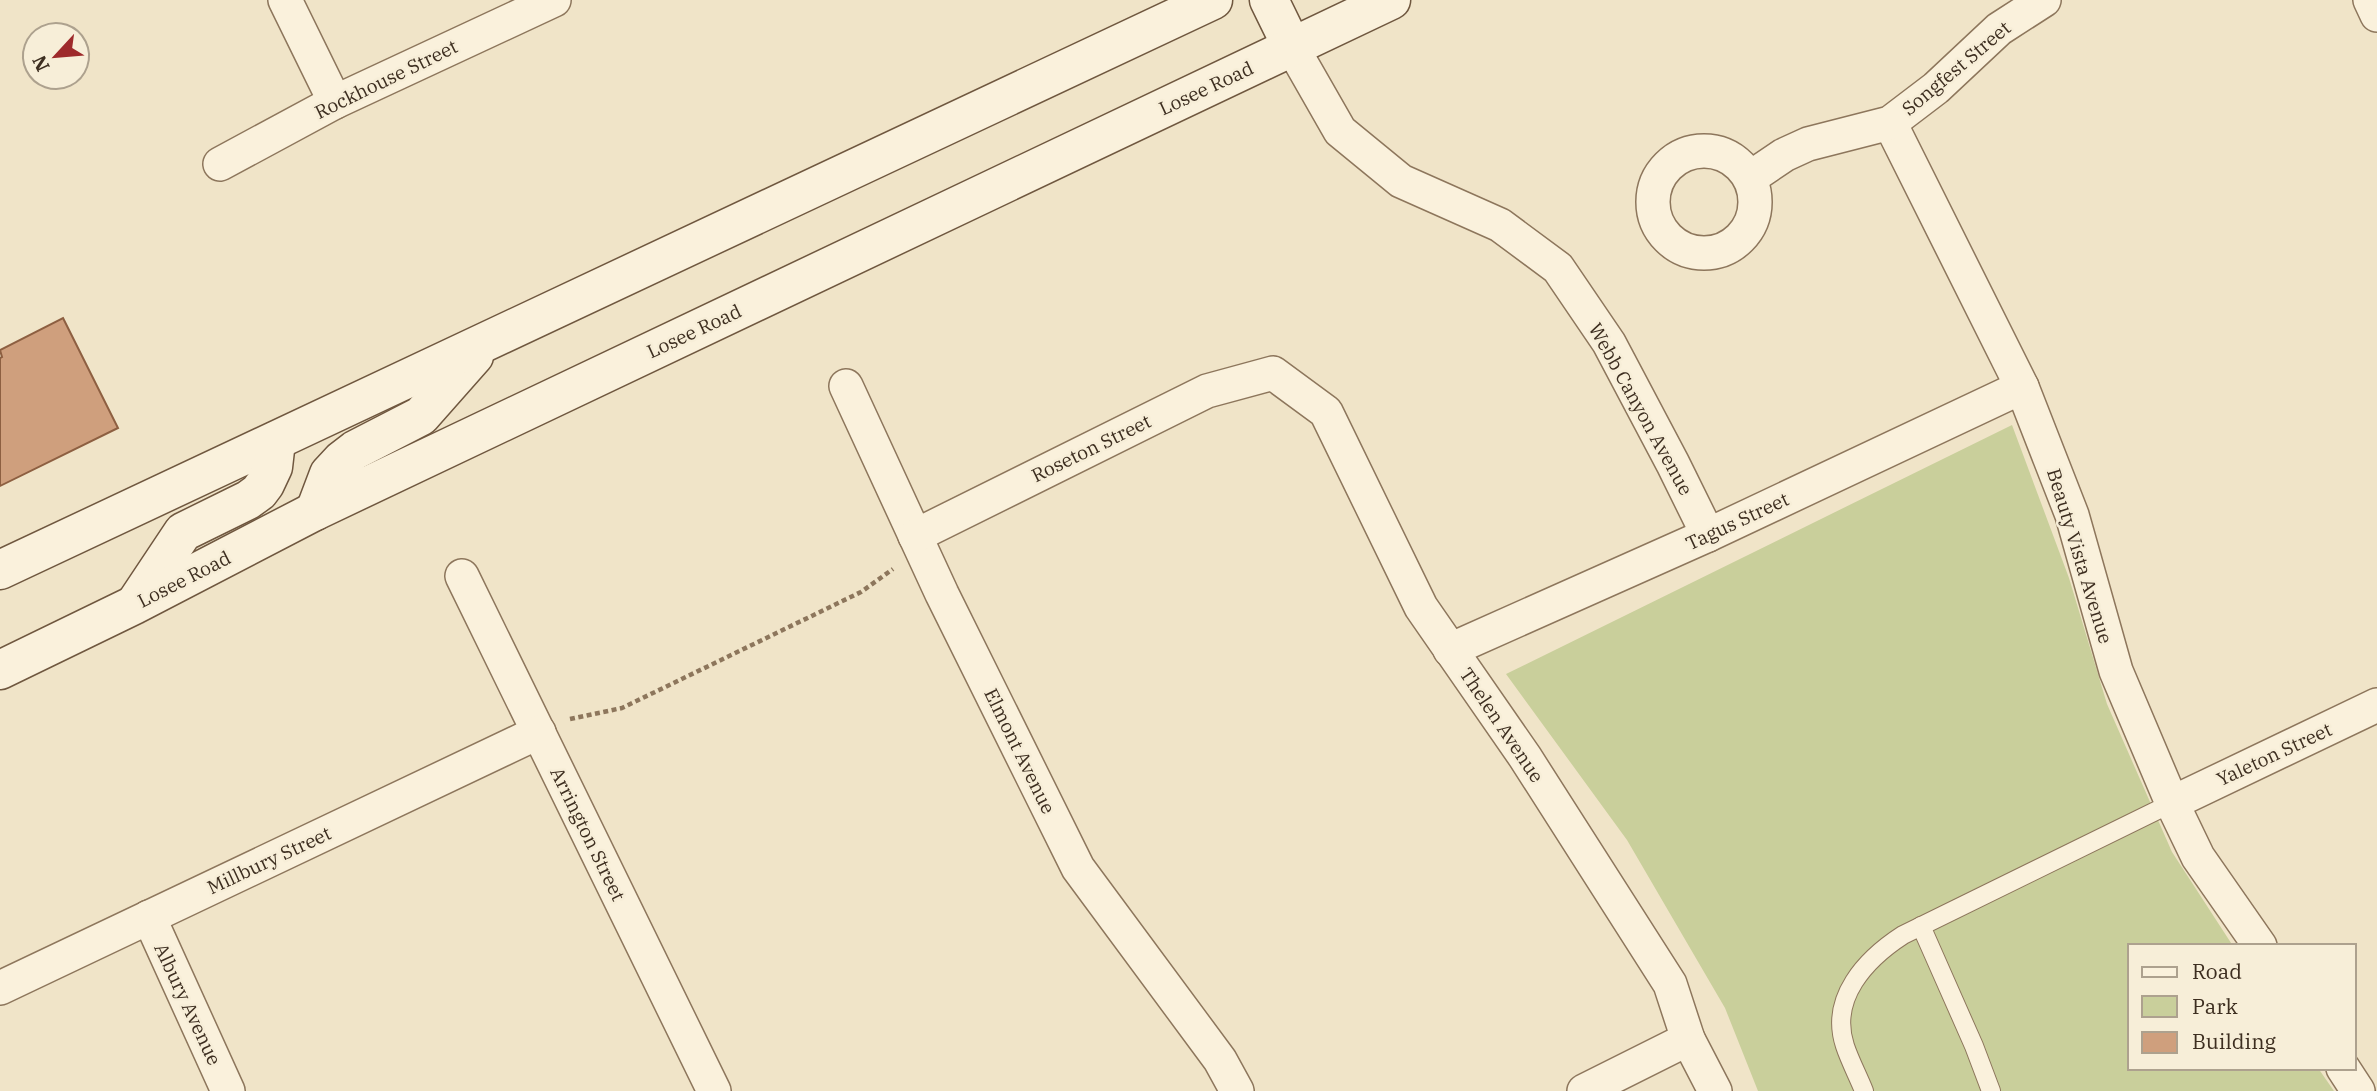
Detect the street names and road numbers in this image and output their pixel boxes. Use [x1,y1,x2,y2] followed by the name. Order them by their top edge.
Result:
[1897,15,2015,120] street label: Songfest Street
[311,34,462,124] street label: Rockhouse Street
[1155,56,1257,120] street label: Losee Road
[643,299,745,363] street label: Losee Road
[1584,319,1698,499] street label: Webb Canyon Avenue
[1027,409,1155,487] street label: Roseton Street
[2042,465,2118,647] street label: Beauty Vista Avenue
[1682,487,1793,555] street label: Tagus Street
[133,545,235,613] street label: Losee Road
[1455,663,1549,787] street label: Thelen Avenue
[979,684,1061,818] street label: Elmont Avenue
[2213,717,2336,791] street label: Yaleton Street
[545,763,631,905] street label: Arrington Street
[203,821,335,899] street label: Millbury Street
[149,939,227,1069] street label: Albury Avenue

